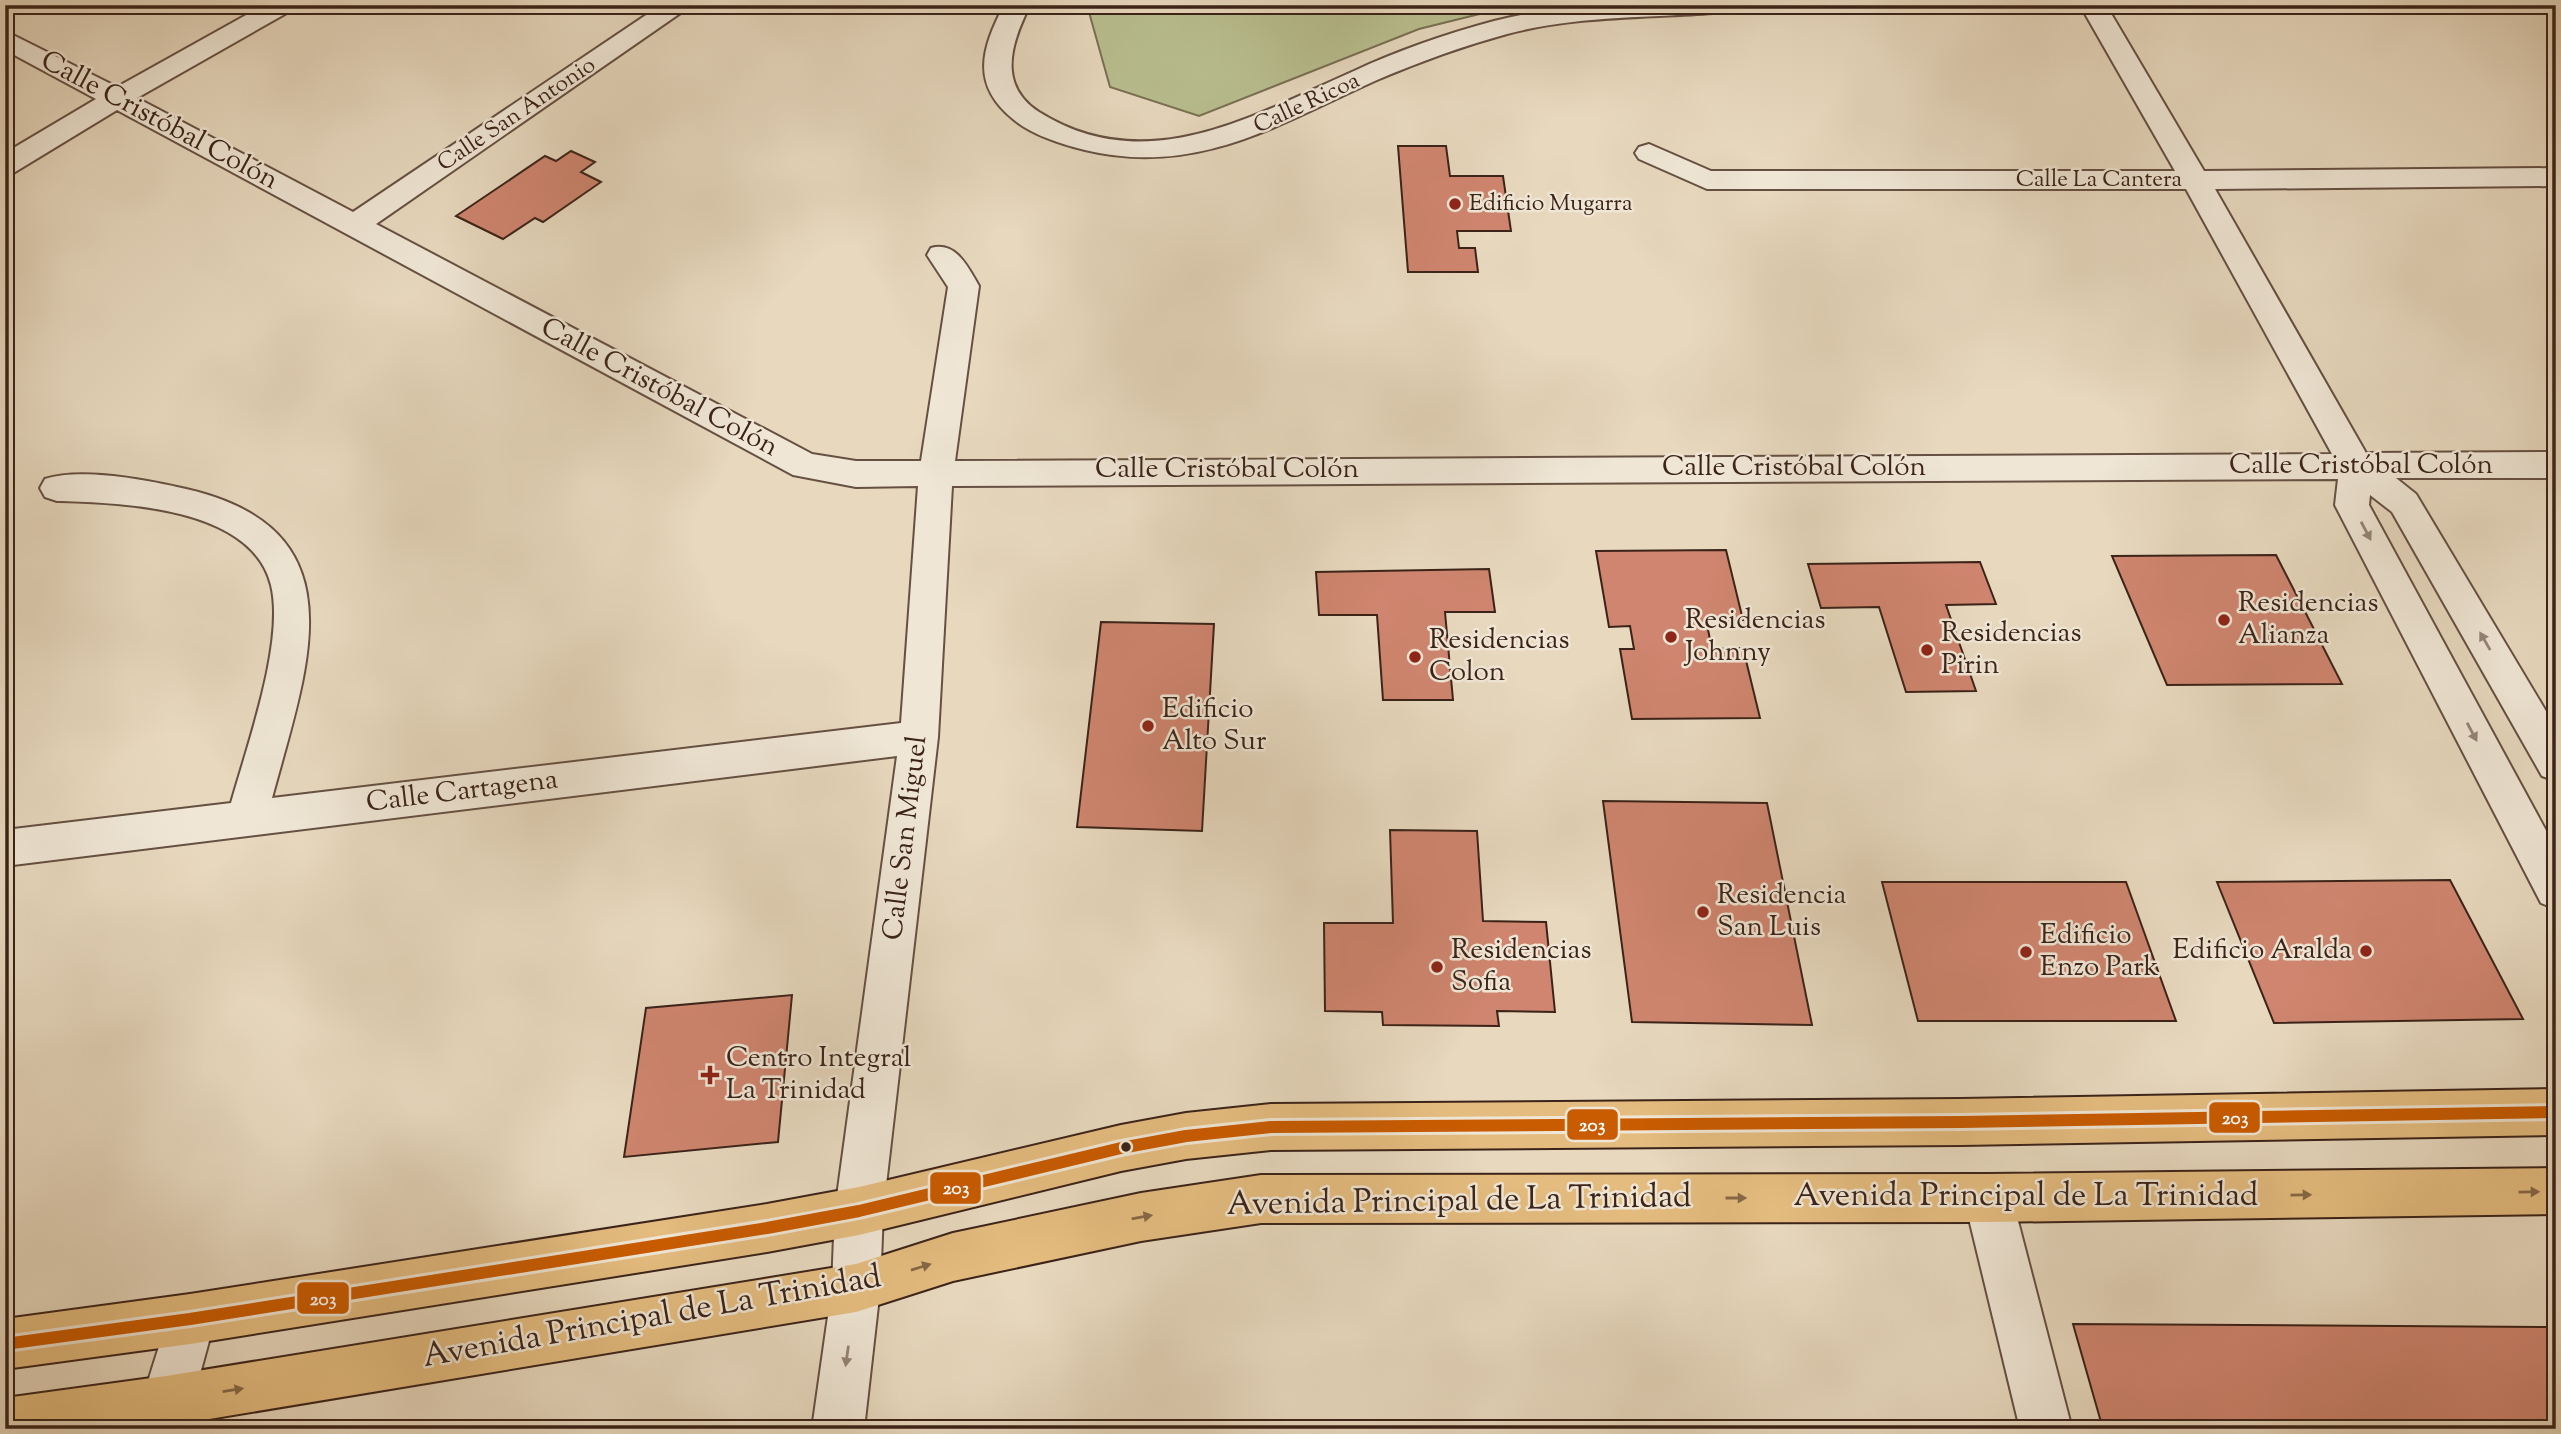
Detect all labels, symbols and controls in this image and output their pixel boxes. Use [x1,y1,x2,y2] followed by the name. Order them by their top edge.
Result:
[33,41,285,201] street label: Calle Cristóbal Colón
[431,50,603,180] street label: Calle San Antonio
[1249,65,1366,143] street label: Calle Ricoa
[2016,164,2183,197] street label: Calle La Cantera
[1469,188,1633,221] place label: Edificio Mugarra
[1447,196,1463,212] marker: Edificio Mugarra
[533,308,785,468] street label: Calle Cristóbal Colón
[2229,446,2493,486] street label: Calle Cristóbal Colón
[1662,448,1926,488] street label: Calle Cristóbal Colón
[1095,450,1359,490] street label: Calle Cristóbal Colón
[2360,521,2372,541] one-way arrow
[2238,584,2379,656] place label: Residencias Alianza
[1683,601,1826,673] place label: Residencias Johnny
[2216,612,2232,628] marker: Residencias Alianza
[1941,614,2082,686] place label: Residencias Pirin
[1429,621,1570,693] place label: Residencias Colon
[1663,629,1679,645] marker: Residencias Johnny
[2478,632,2491,651] one-way arrow
[1919,642,1935,658] marker: Residencias Pirin
[1407,649,1423,665] marker: Residencias Colon
[1162,690,1267,762] place label: Edificio Alto Sur
[1140,718,1156,734] marker: Edificio Alto Sur
[2467,722,2478,742] one-way arrow
[874,733,938,942] street label: Calle San Miguel
[364,760,560,824] street label: Calle Cartagena
[1717,876,1847,948] place label: Residencia San Luis
[1695,904,1711,920] marker: Residencia San Luis
[2040,916,2159,988] place label: Edificio Enzo Park
[1451,931,1592,1003] place label: Residencias Sofia
[2173,931,2352,971] place label: Edificio Aralda
[2358,943,2374,959] marker: Edificio Aralda
[2018,944,2034,960] marker: Edificio Enzo Park
[1429,959,1445,975] marker: Residencias Sofia
[726,1039,912,1111] place label: Centro Integral La Trinidad
[700,1065,720,1085] marker: Centro Integral La Trinidad
[2208,1101,2261,1134] line badge: 203
[2222,1106,2249,1133] text: 203
[1566,1108,1619,1141] line badge: 203
[1579,1113,1606,1140] text: 203
[1119,1140,1133,1154] unlabelled marker
[929,1171,982,1205] line badge: 203
[1794,1173,2258,1221] street label: Avenida Principal de La Trinidad
[1226,1174,1692,1230] street label: Avenida Principal de La Trinidad
[943,1176,970,1203] text: 203
[2518,1186,2540,1198] one-way arrow
[2291,1189,2313,1200] one-way arrow
[1725,1192,1747,1204] one-way arrow
[1131,1211,1153,1222] one-way arrow
[419,1254,885,1382] street label: Avenida Principal de La Trinidad
[910,1262,931,1272] one-way arrow
[296,1281,350,1315] line badge: 203
[310,1287,337,1314] text: 203
[841,1345,852,1367] one-way arrow
[222,1384,244,1395] one-way arrow

